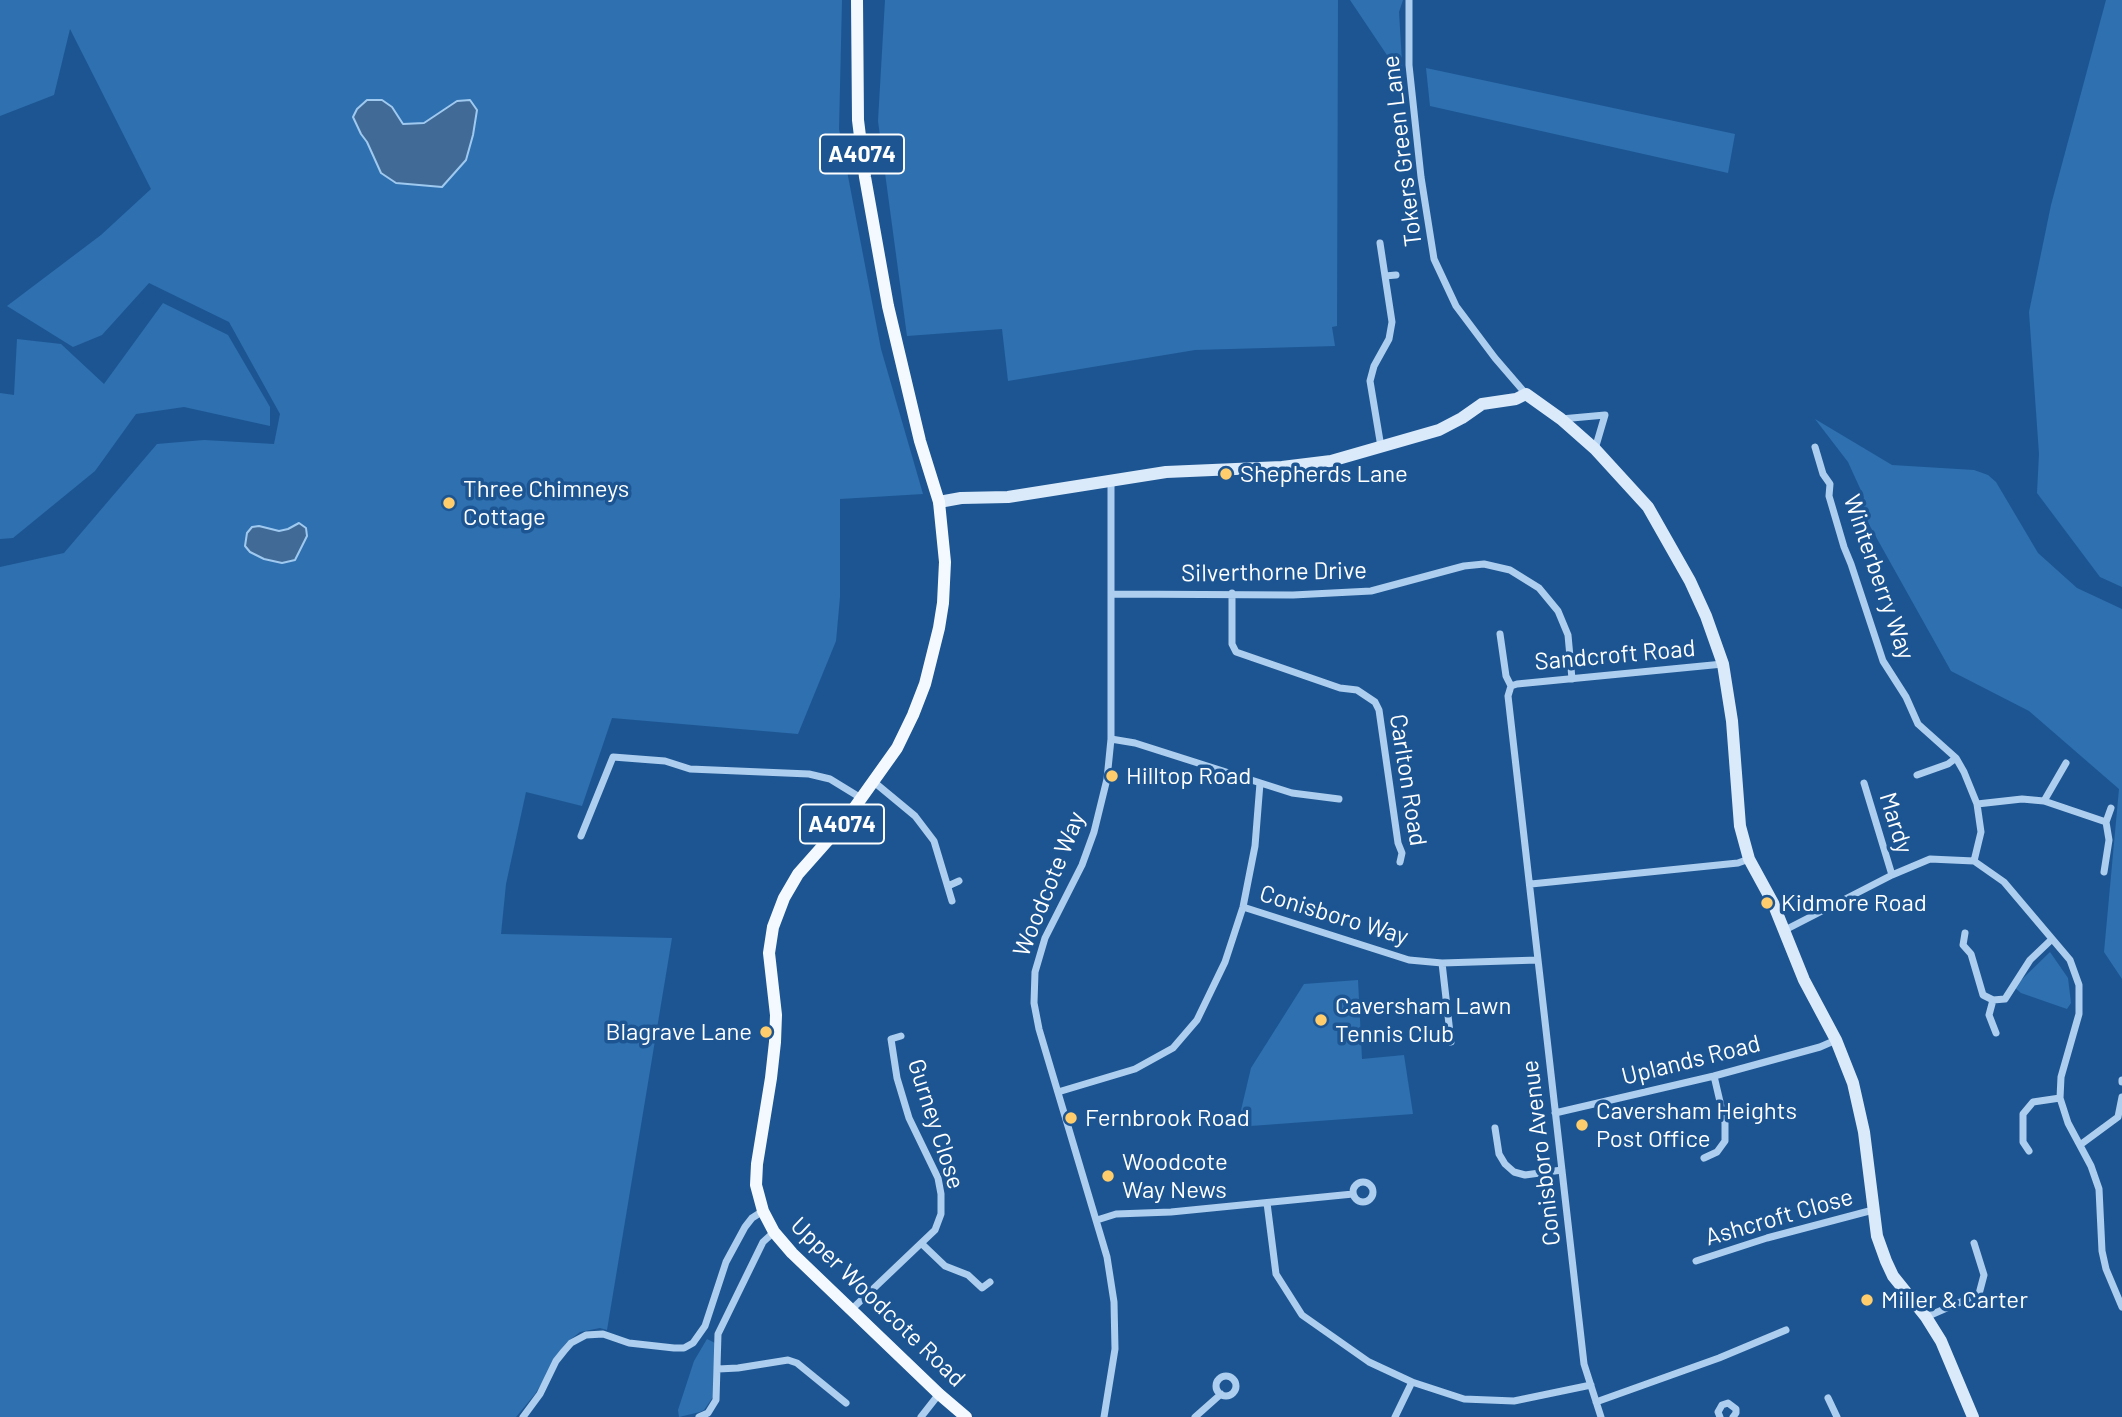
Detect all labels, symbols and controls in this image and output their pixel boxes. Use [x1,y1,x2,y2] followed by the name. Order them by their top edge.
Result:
[1376,54,1428,248] street label: Tokers Green Lane
[820,134,904,174] road number: A4074
[1240,460,1408,488] place label: Shepherds Lane
[1218,466,1234,482] marker: Shepherds Lane
[463,475,629,531] place label: Three Chimneys Cottage
[1837,491,1921,663] street label: Winterberry Way
[441,495,457,511] marker: Three Chimneys Cottage
[1181,556,1367,588] street label: Silverthorne Drive
[1533,634,1697,676] street label: Sandcroft Road
[1383,712,1433,848] street label: Carlton Road
[1126,762,1251,790] place label: Hilltop Road
[1104,768,1120,784] marker: Hilltop Road
[1873,789,1919,857] street label: Mardy
[800,804,884,844] road number: A4074
[1007,807,1091,961] street label: Woodcote Way
[1256,879,1412,951] street label: Conisboro Way
[1781,889,1927,917] place label: Kidmore Road
[1759,895,1775,911] marker: Kidmore Road
[1335,992,1511,1048] place label: Caversham Lawn Tennis Club
[1313,1012,1329,1028] marker: Caversham Lawn Tennis Club
[605,1018,752,1046] place label: Blagrave Lane
[758,1024,774,1040] marker: Blagrave Lane
[1619,1029,1763,1091] street label: Uplands Road
[901,1055,971,1193] street label: Gurney Close
[1515,1058,1567,1248] street label: Conisboro Avenue
[1596,1097,1797,1153] place label: Caversham Heights Post Office
[1085,1104,1250,1132] place label: Fernbrook Road
[1063,1110,1079,1126] marker: Fernbrook Road
[1574,1117,1590,1133] marker: Caversham Heights Post Office
[1122,1148,1228,1204] place label: Woodcote Way News
[1100,1168,1116,1184] marker: Woodcote Way News
[1702,1182,1856,1252] street label: Ashcroft Close
[785,1211,971,1393] street label: Upper Woodcote Road
[1881,1286,2028,1314] place label: Miller & Carter
[1859,1292,1875,1308] marker: Miller & Carter

